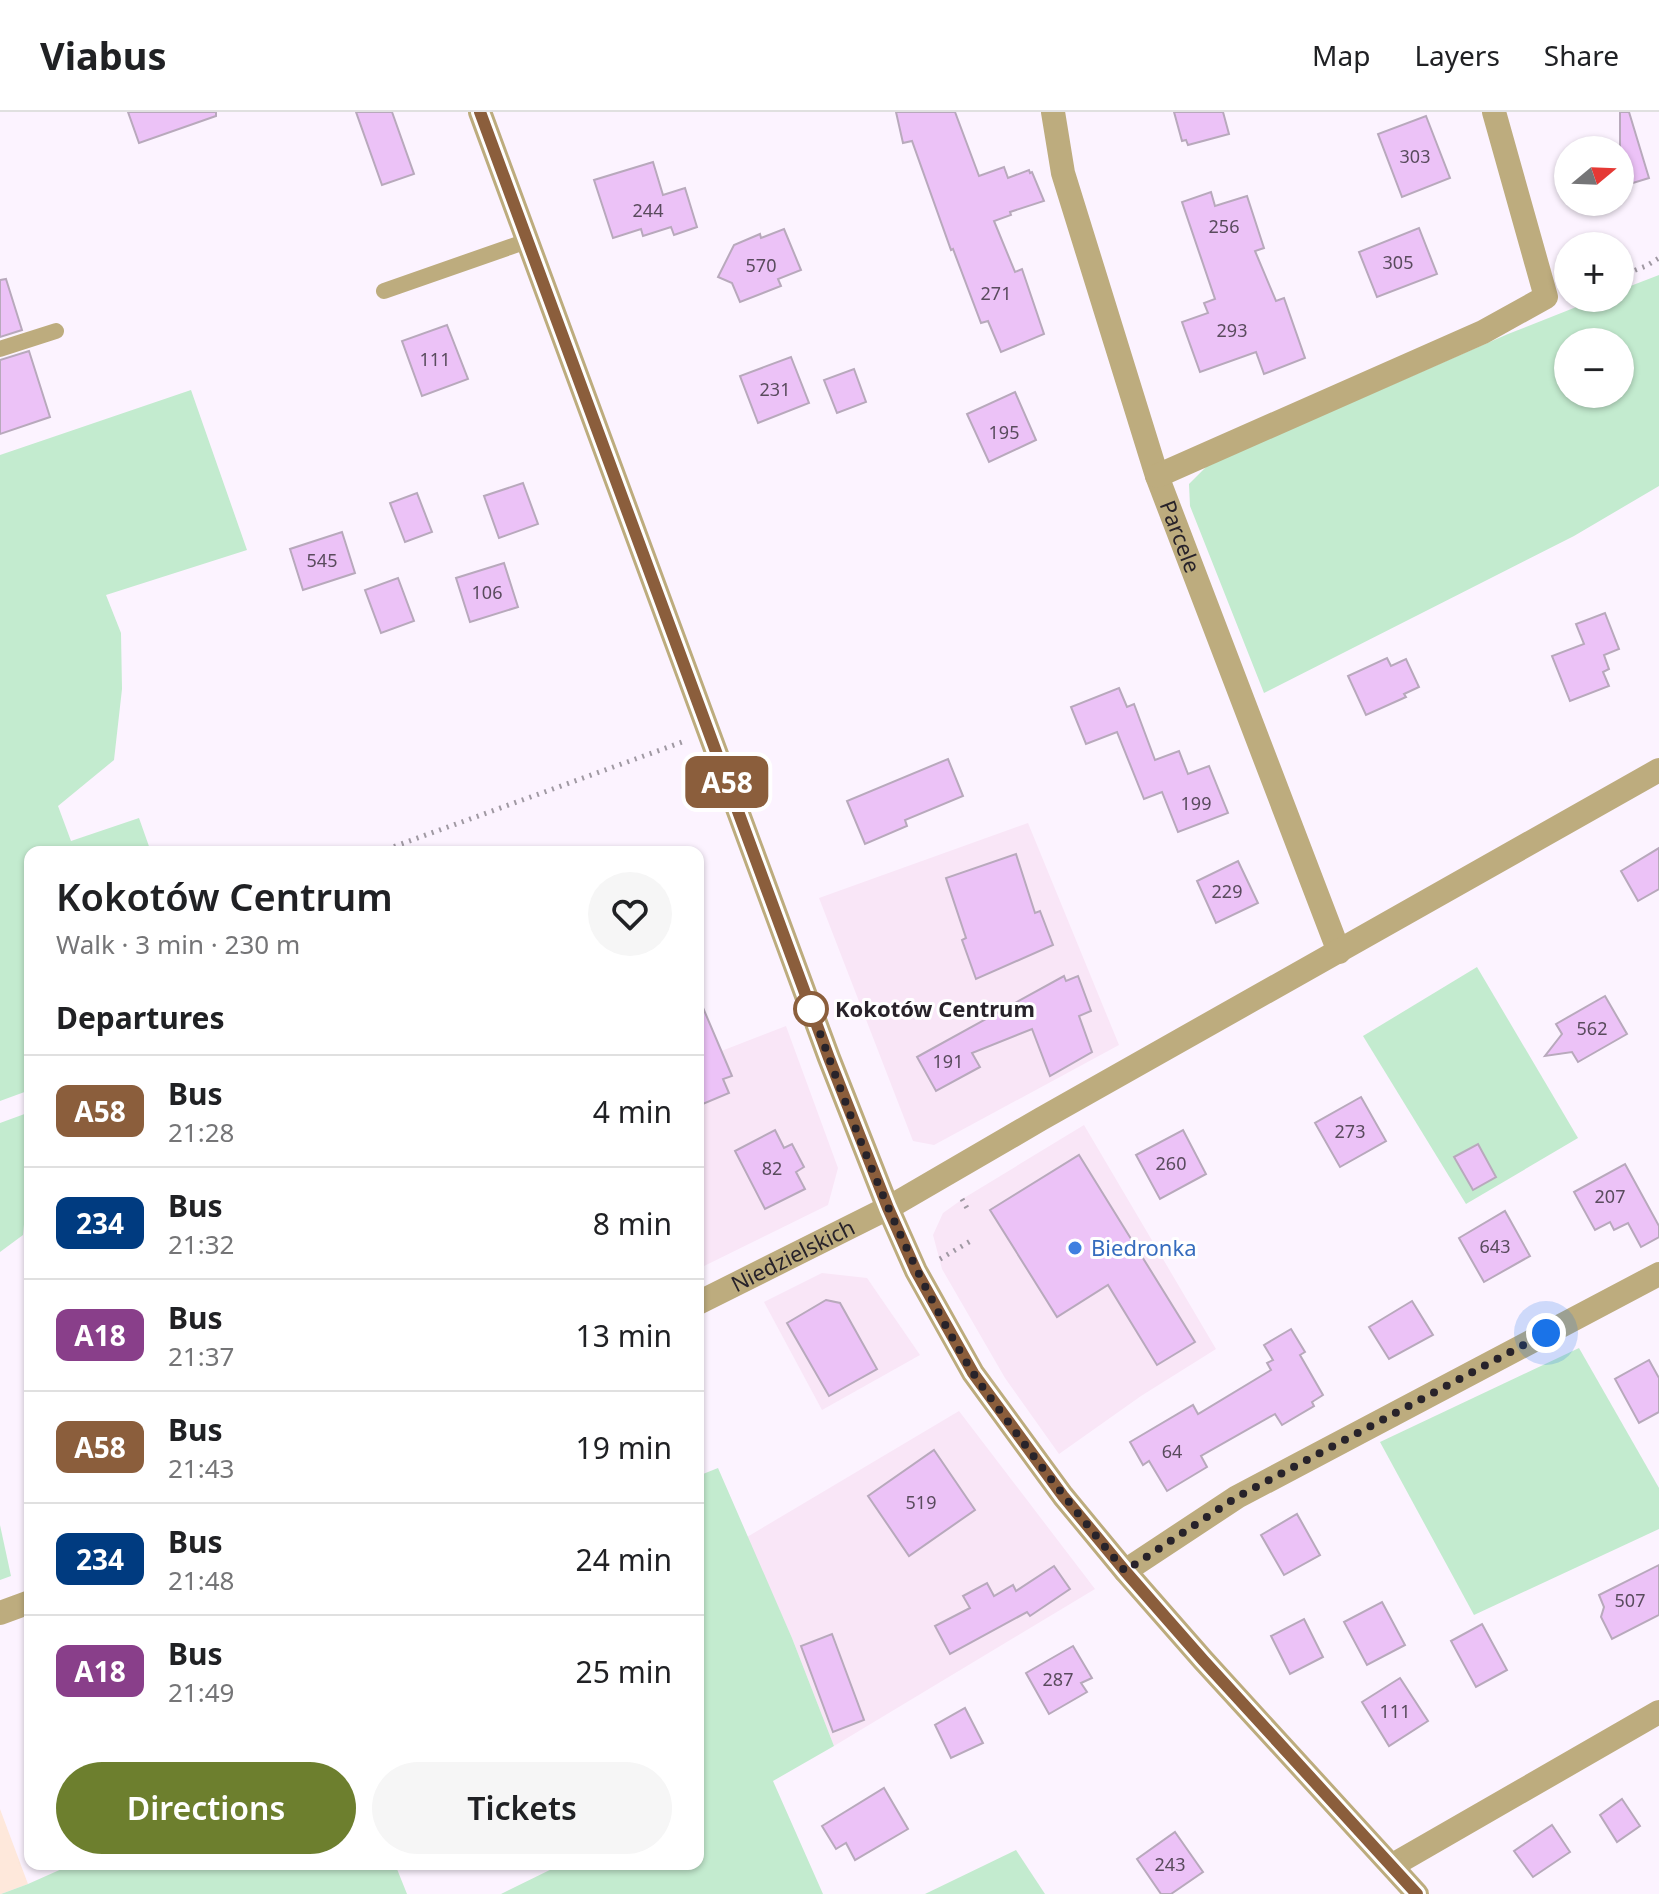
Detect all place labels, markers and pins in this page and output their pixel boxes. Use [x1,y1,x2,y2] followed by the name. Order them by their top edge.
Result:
[794,992,828,1026] marker: Kokotów Centrum
[835,993,1035,1023] place label: Kokotów Centrum
[1091,1232,1197,1262] place label: Biedronka
[1066,1239,1084,1257] marker: Biedronka

